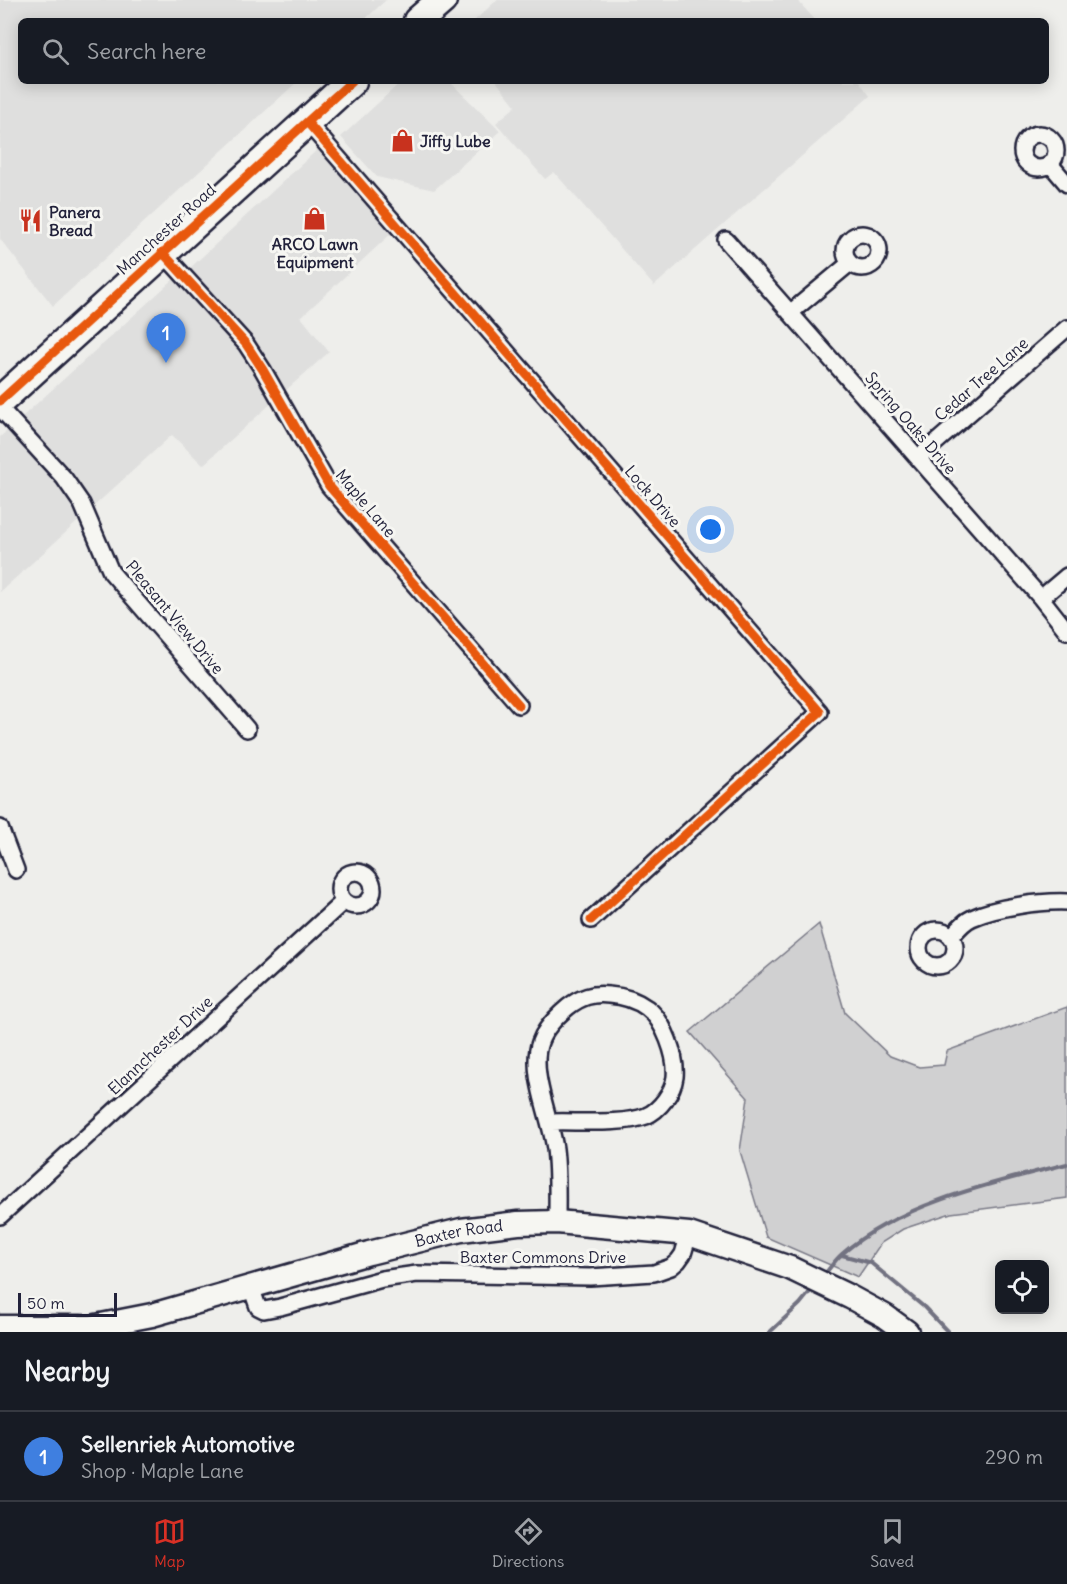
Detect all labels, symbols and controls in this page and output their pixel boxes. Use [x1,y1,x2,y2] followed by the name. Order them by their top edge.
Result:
[18,18,1049,84] search box
[39,35,72,68] icon: search
[87,37,206,65] text: Search here
[389,128,415,154] shop icon: Jiffy Lube
[420,131,491,152] place label: Jiffy Lube
[112,179,220,279] street label: Manchester Road
[49,202,101,240] place label: Panera Bread
[302,206,328,232] shop icon: ARCO Lawn Equipment
[18,208,44,234] restaurant icon: Panera Bread
[272,234,358,273] place label: ARCO Lawn Equipment
[146,314,186,363] pin: 1
[930,333,1032,425] street label: Cedar Tree Lane
[861,368,961,478] street label: Spring Oaks Drive
[621,461,685,531] street label: Lock Drive
[332,465,400,541] street label: Maple Lane
[696,515,725,544] your location
[122,556,228,678] street label: Pleasant View Drive
[103,991,217,1099] street label: Elannchester Drive
[413,1215,504,1251] street label: Baxter Road
[460,1247,626,1267] street label: Baxter Commons Drive
[995,1260,1049,1314] map controls
[995,1260,1049,1314] button: locate
[18,1290,117,1318] scale bar
[27,1293,65,1313] text: 50 m
[24,1355,110,1388] text: Nearby
[81,1430,295,1458] text: Sellenriek Automotive
[40,1444,47,1469] text: 1
[985,1444,1043,1469] text: 290 m
[81,1458,244,1483] text: Shop · Maple Lane
[153,1515,186,1571] tab: Map
[492,1515,564,1571] tab: Directions
[870,1515,914,1571] tab: Saved

